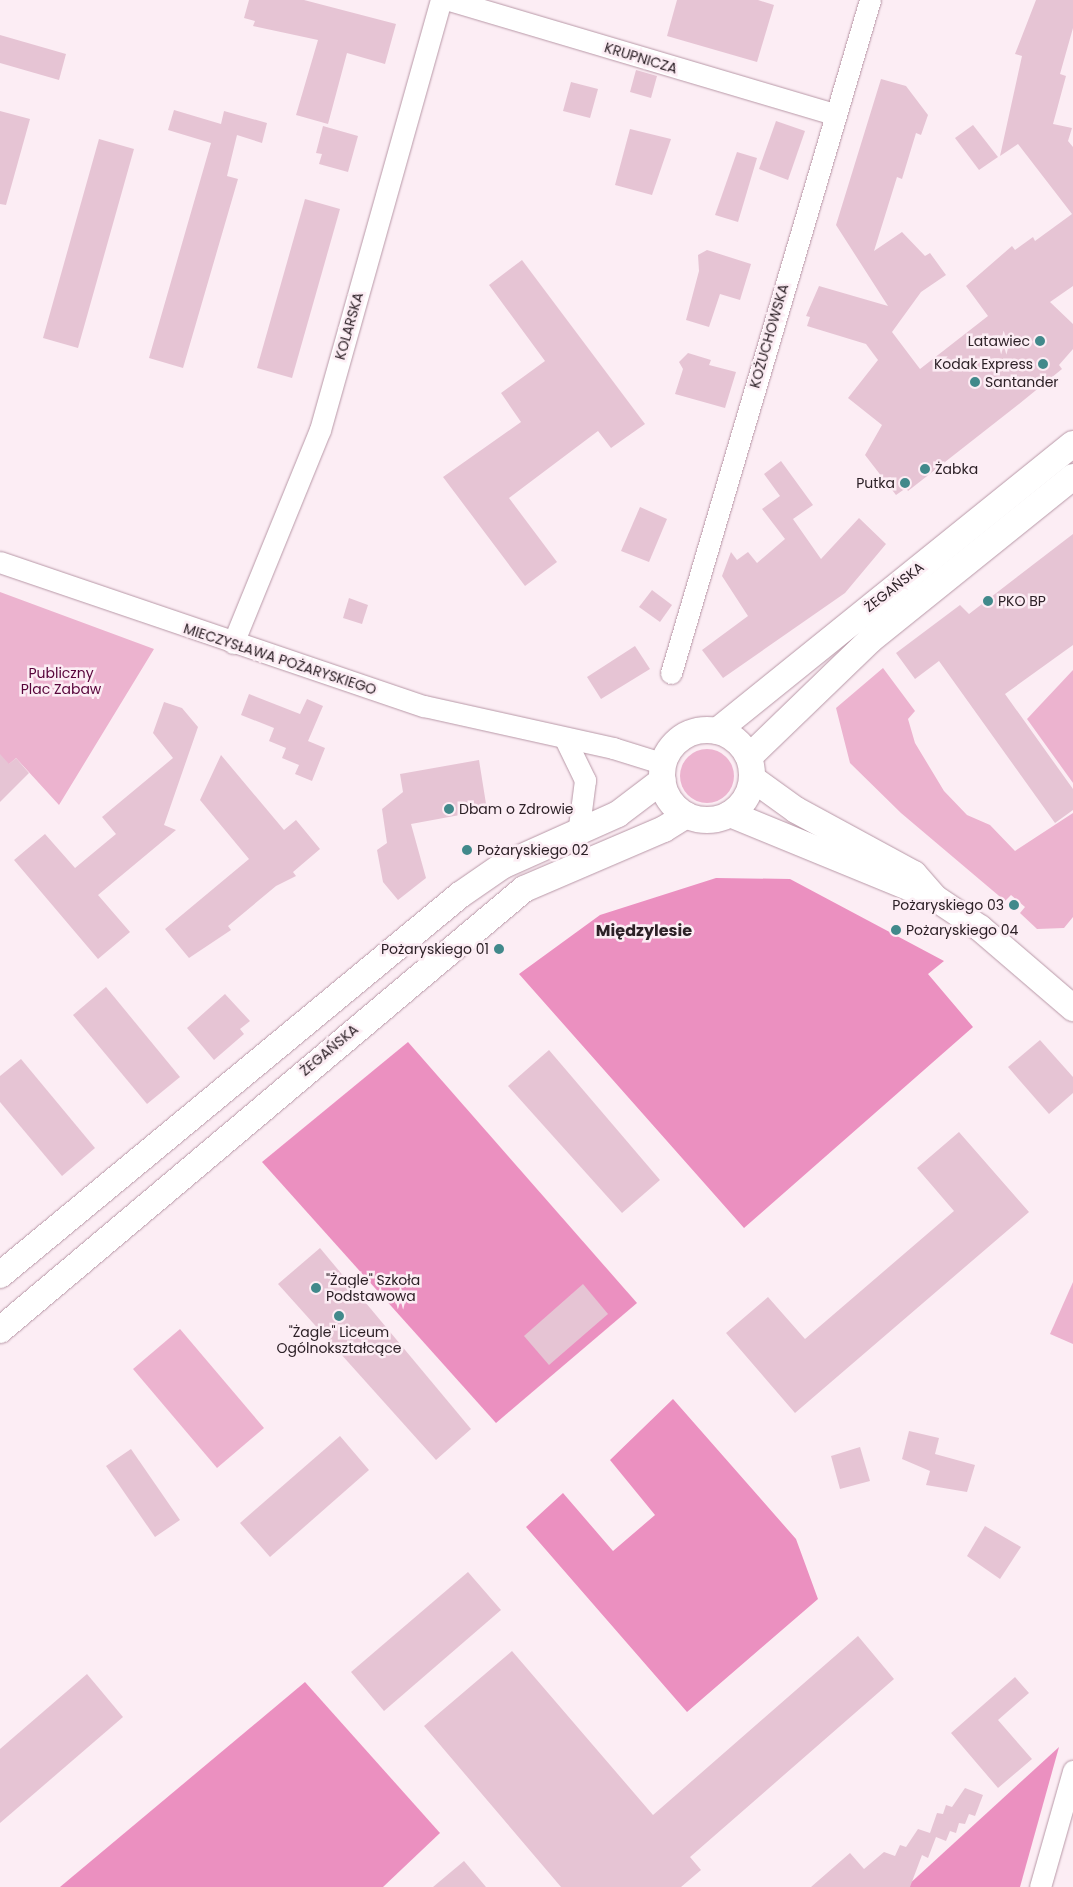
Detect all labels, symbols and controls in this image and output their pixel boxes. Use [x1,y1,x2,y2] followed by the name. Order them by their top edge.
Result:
[602,39,680,77] street label: KRUPNICZA
[746,282,792,390] street label: KOŻUCHOWSKA
[331,290,367,362] street label: KOLARSKA
[968,333,1030,349] place label: Latawiec
[1034,335,1046,347] marker: Latawiec
[934,356,1033,372] place label: Kodak Express
[1037,358,1049,370] marker: Kodak Express
[985,374,1059,390] place label: Santander
[969,376,981,388] marker: Santander
[935,461,978,477] place label: Żabka
[919,463,931,475] marker: Żabka
[856,475,895,491] place label: Putka
[899,477,911,489] marker: Putka
[861,559,927,615] street label: ŻEGAŃSKA
[998,593,1046,609] place label: PKO BP
[982,595,994,607] marker: PKO BP
[181,620,379,698] street label: MIECZYSŁAWA POŻARYSKIEGO
[21,665,101,698] park label: Publiczny Plac Zabaw
[459,801,574,817] place label: Dbam o Zdrowie
[443,803,455,815] marker: Dbam o Zdrowie
[477,842,589,858] place label: Pożaryskiego 02
[461,844,473,856] marker: Pożaryskiego 02
[892,897,1004,913] place label: Pożaryskiego 03
[1008,899,1020,911] marker: Pożaryskiego 03
[596,921,692,941] district label: Międzylesie
[906,922,1018,938] place label: Pożaryskiego 04
[890,924,902,936] marker: Pożaryskiego 04
[381,941,489,957] place label: Pożaryskiego 01
[493,943,505,955] marker: Pożaryskiego 01
[296,1021,362,1079] street label: ŻEGAŃSKA
[326,1272,420,1304] place label: "Żagle" Szkoła Podstawowa
[310,1282,322,1294] marker: "Żagle" Szkoła Podstawowa
[333,1310,345,1322] marker: "Żagle" Liceum Ogólnokształcące
[277,1324,401,1356] place label: "Żagle" Liceum Ogólnokształcące

